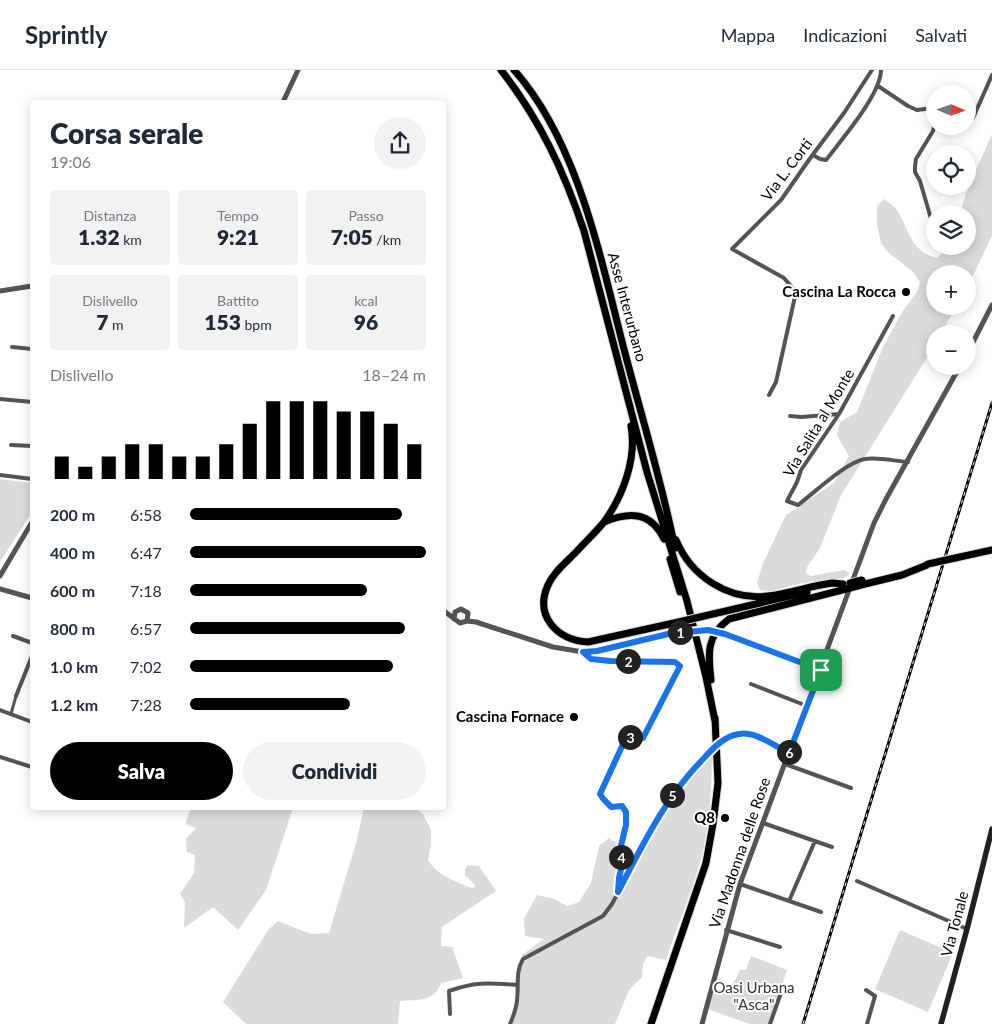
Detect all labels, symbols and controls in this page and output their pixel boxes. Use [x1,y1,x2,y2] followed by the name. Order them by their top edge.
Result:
[25,20,108,49] text: Sprintly
[721,24,775,46] text: Mappa
[803,24,887,46] text: Indicazioni
[915,24,967,46] text: Salvati
[926,85,976,135] north arrow
[926,85,976,375] map controls
[50,116,203,150] text: Corsa serale
[374,117,426,169] button: share
[757,135,815,204] street label: Via L. Corti
[926,145,976,195] button: locate
[50,152,91,171] text: 19:06
[926,205,976,255] button: layers
[83,207,137,224] text: Distanza
[217,207,259,224] text: Tempo
[348,207,384,224] text: Passo
[78,224,120,249] text: 1.32
[217,224,259,249] text: 9:21
[331,224,373,249] text: 7:05
[120,231,142,248] text: km
[373,231,401,248] text: /km
[605,250,651,363] street label: Asse Interurbano
[926,265,976,315] button: +
[782,282,896,300] place label: Cascina La Rocca
[900,286,912,298] marker: Cascina La Rocca
[82,292,138,309] text: Dislivello
[217,292,259,309] text: Battito
[354,292,378,309] text: kcal
[96,309,109,334] text: 7
[204,309,241,334] text: 153
[354,309,378,334] text: 96
[109,316,124,333] text: m
[241,316,272,333] text: bpm
[926,325,976,375] button: −
[50,365,114,384] text: Dislivello
[362,365,426,384] text: 18–24 m
[779,365,858,480] street label: Via Salita al Monte
[50,505,95,524] text: 200 m
[130,505,162,524] text: 6:58
[50,543,95,562] text: 400 m
[130,543,162,562] text: 6:47
[50,581,95,600] text: 600 m
[130,581,162,600] text: 7:18
[50,619,95,638] text: 800 m
[130,619,162,638] text: 6:57
[668,620,692,644] pin: 1
[676,624,685,641] text: 1
[616,648,640,674] pin: 2
[800,649,842,691] pin
[624,653,633,670] text: 2
[807,656,835,684] icon: arrive
[50,657,98,676] text: 1.0 km
[130,657,162,676] text: 7:02
[50,695,98,714] text: 1.2 km
[130,695,162,714] text: 7:28
[456,707,564,725] place label: Cascina Fornace
[568,711,580,723] marker: Cascina Fornace
[618,724,642,750] pin: 3
[626,729,635,746] text: 3
[776,740,802,764] pin: 6
[50,742,233,800] button: Salva
[243,742,426,800] button: Condividi
[785,744,794,761] text: 6
[705,775,773,930] street label: Via Madonna delle Rose
[660,782,684,808] pin: 5
[668,787,677,804] text: 5
[694,808,715,826] place label: Q8
[719,812,731,824] marker: Q8
[608,844,634,870] pin: 4
[617,849,626,866] text: 4
[937,889,971,959] street label: Via Tonale
[713,978,795,1013] park label: Oasi Urbana "Asca"

